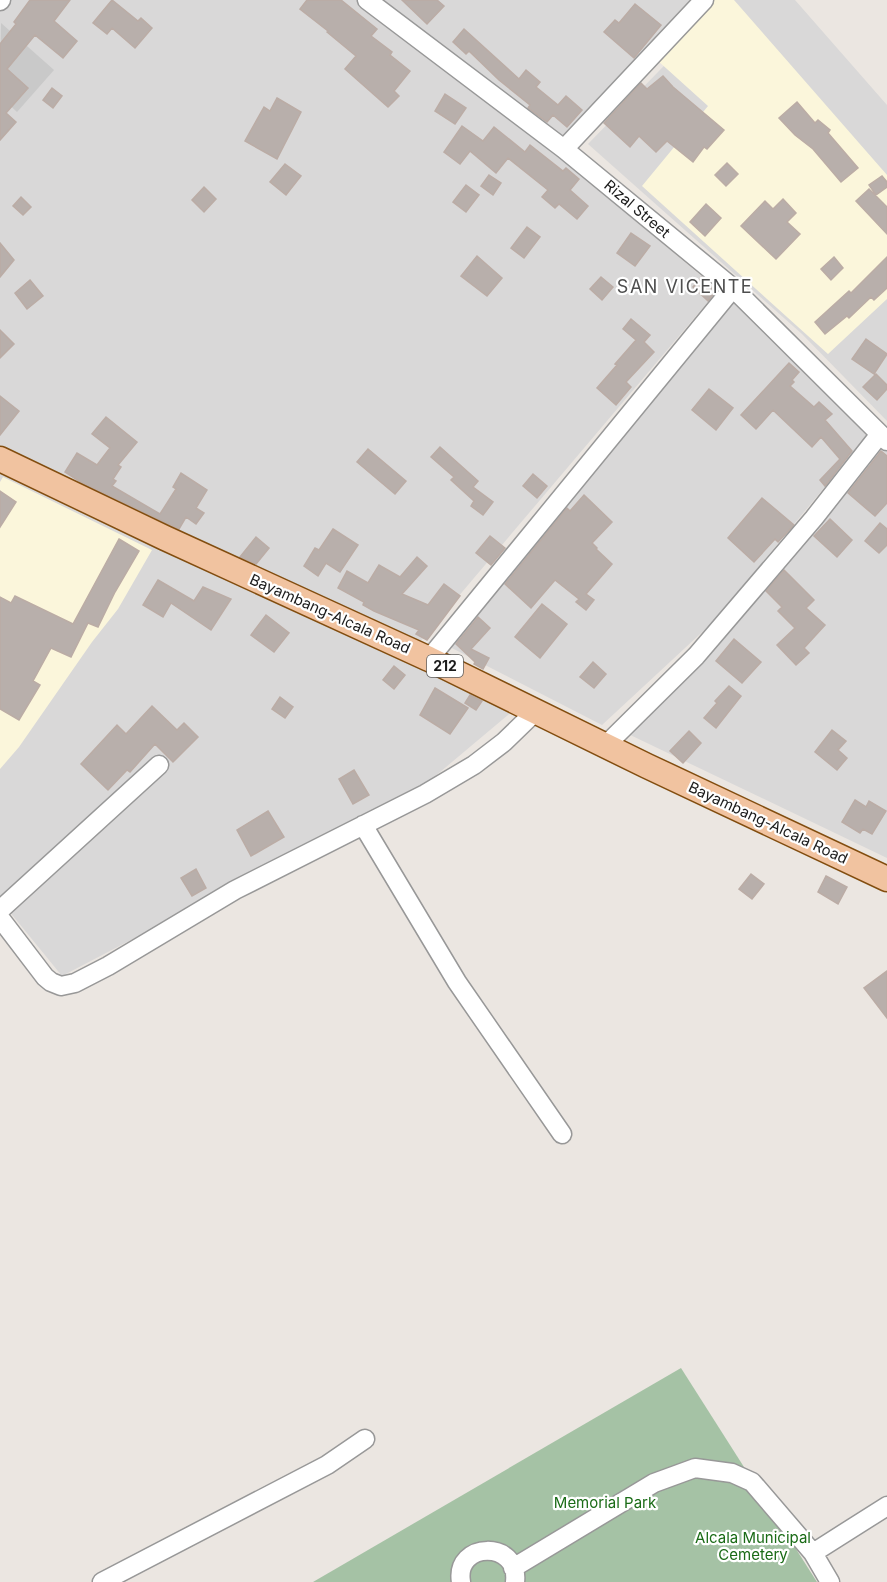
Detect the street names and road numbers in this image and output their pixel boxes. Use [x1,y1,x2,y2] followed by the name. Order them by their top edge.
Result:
[601,176,674,242] street label: Rizal Street
[247,570,413,658] street label: Bayambang-Alcala Road
[427,655,463,677] road number: 212
[685,777,851,868] street label: Bayambang-Alcala Road

